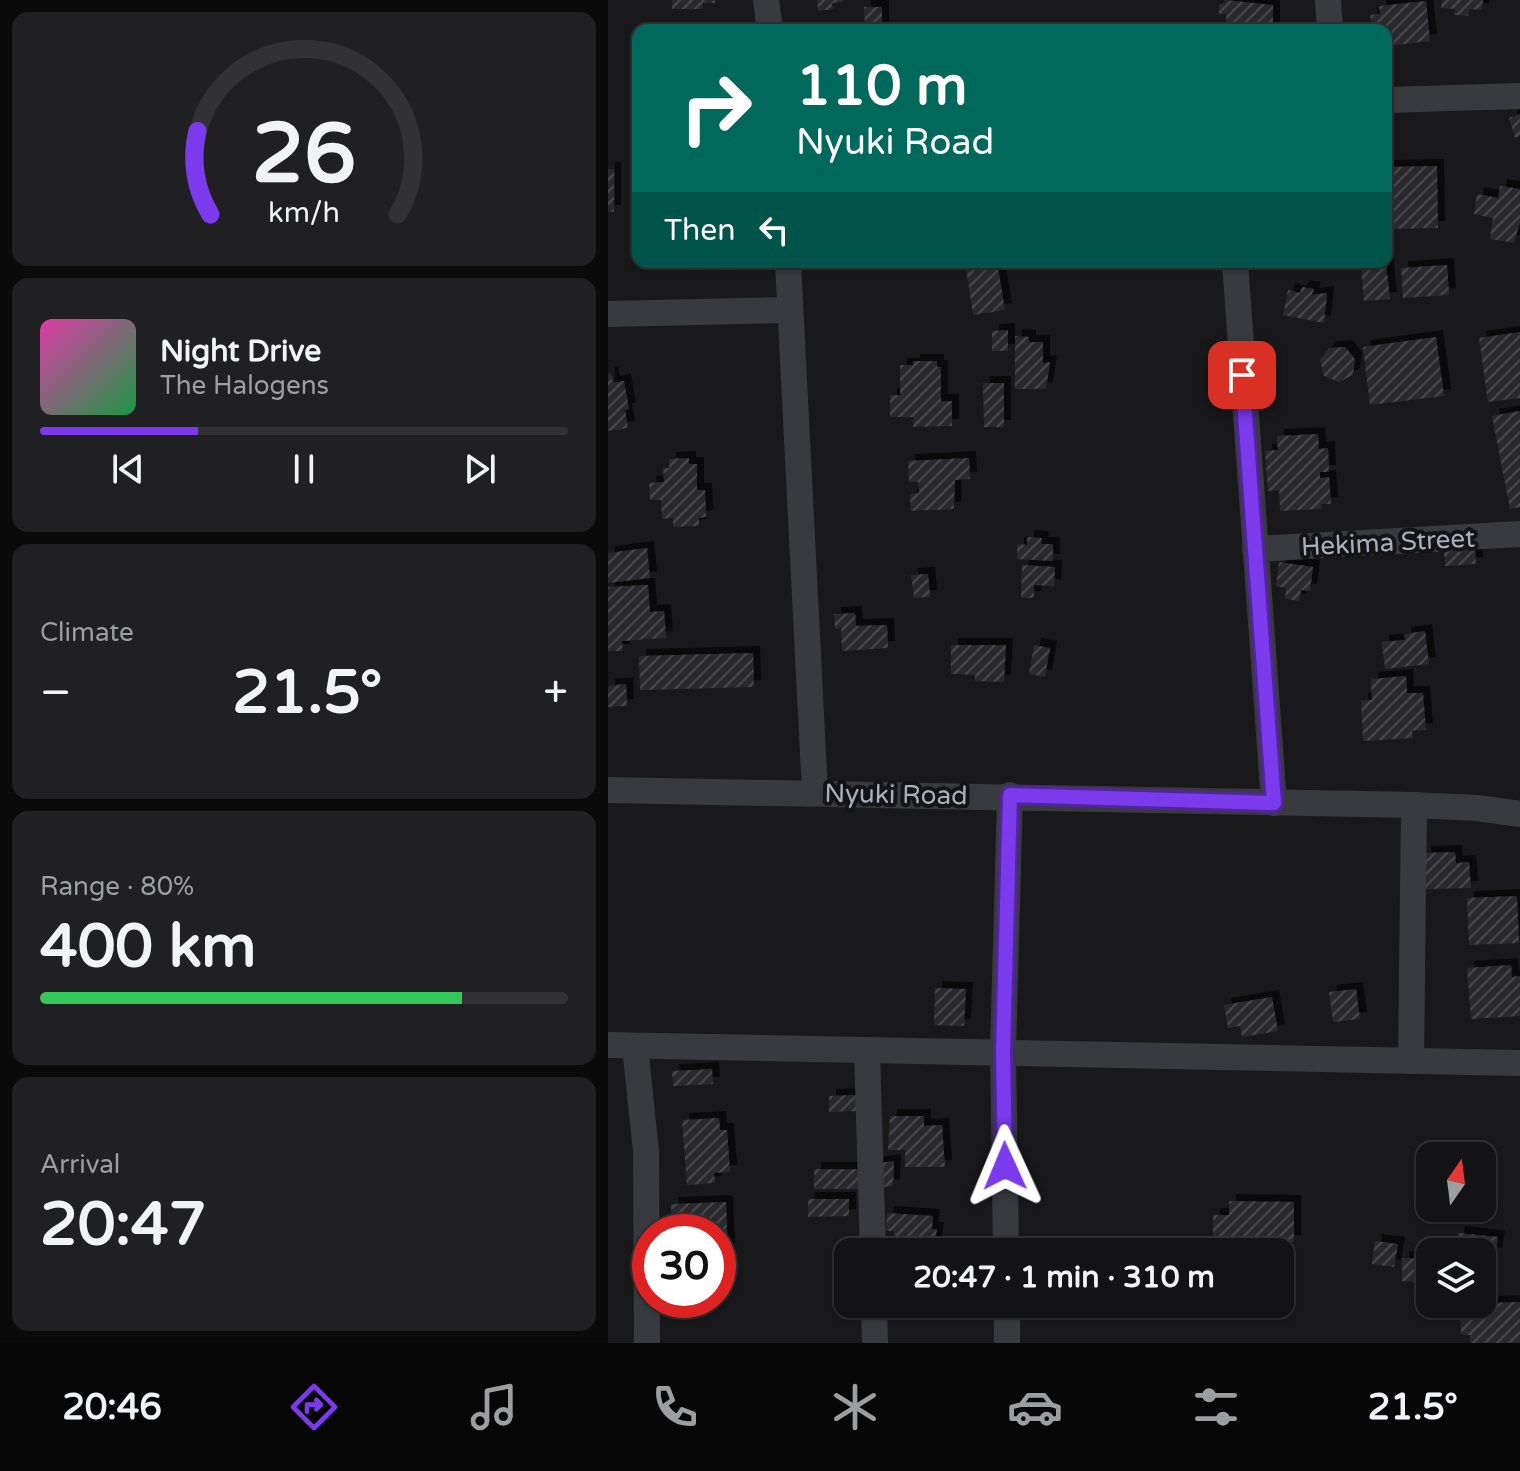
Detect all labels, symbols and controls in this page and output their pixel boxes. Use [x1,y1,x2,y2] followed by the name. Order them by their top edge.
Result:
[796,53,967,120] text: 110 m
[664,56,768,160] icon: right
[252,105,356,205] text: 26
[796,121,994,164] text: Nyuki Road
[268,196,340,230] text: km/h
[752,208,796,252] icon: left
[664,212,736,249] text: Then
[160,333,321,370] text: Night Drive
[1208,341,1276,409] pin
[1220,353,1264,397] icon: arrive
[160,370,329,401] text: The Halogens
[106,447,150,491] icon: previous
[282,447,326,491] icon: pause
[458,447,502,491] icon: next
[1300,522,1476,563] street label: Hekima Street
[40,617,134,648] text: Climate
[232,657,382,729] text: 21.5°
[40,667,71,720] text: −
[543,667,568,720] text: +
[824,778,968,811] street label: Nyuki Road
[40,871,194,902] text: Range · 80%
[40,911,256,983] text: 400 km
[963,1124,1047,1208] position arrow
[1416,1142,1496,1222] north arrow
[1416,1142,1496,1318] map controls
[40,1149,120,1180] text: Arrival
[40,1189,206,1261] text: 20:47
[632,1214,736,1318] speed limit sign: 30
[1416,1238,1496,1318] button: layers
[913,1259,1215,1296] text: 20:47 · 1 min · 310 m
[286,1379,342,1435] icon: directions
[466,1379,522,1435] icon: music
[647,1379,703,1435] icon: phone
[827,1379,883,1435] icon: climate
[1007,1379,1063,1435] icon: car
[1188,1379,1244,1435] icon: filters
[62,1386,162,1429] text: 20:46
[1368,1386,1458,1429] text: 21.5°

